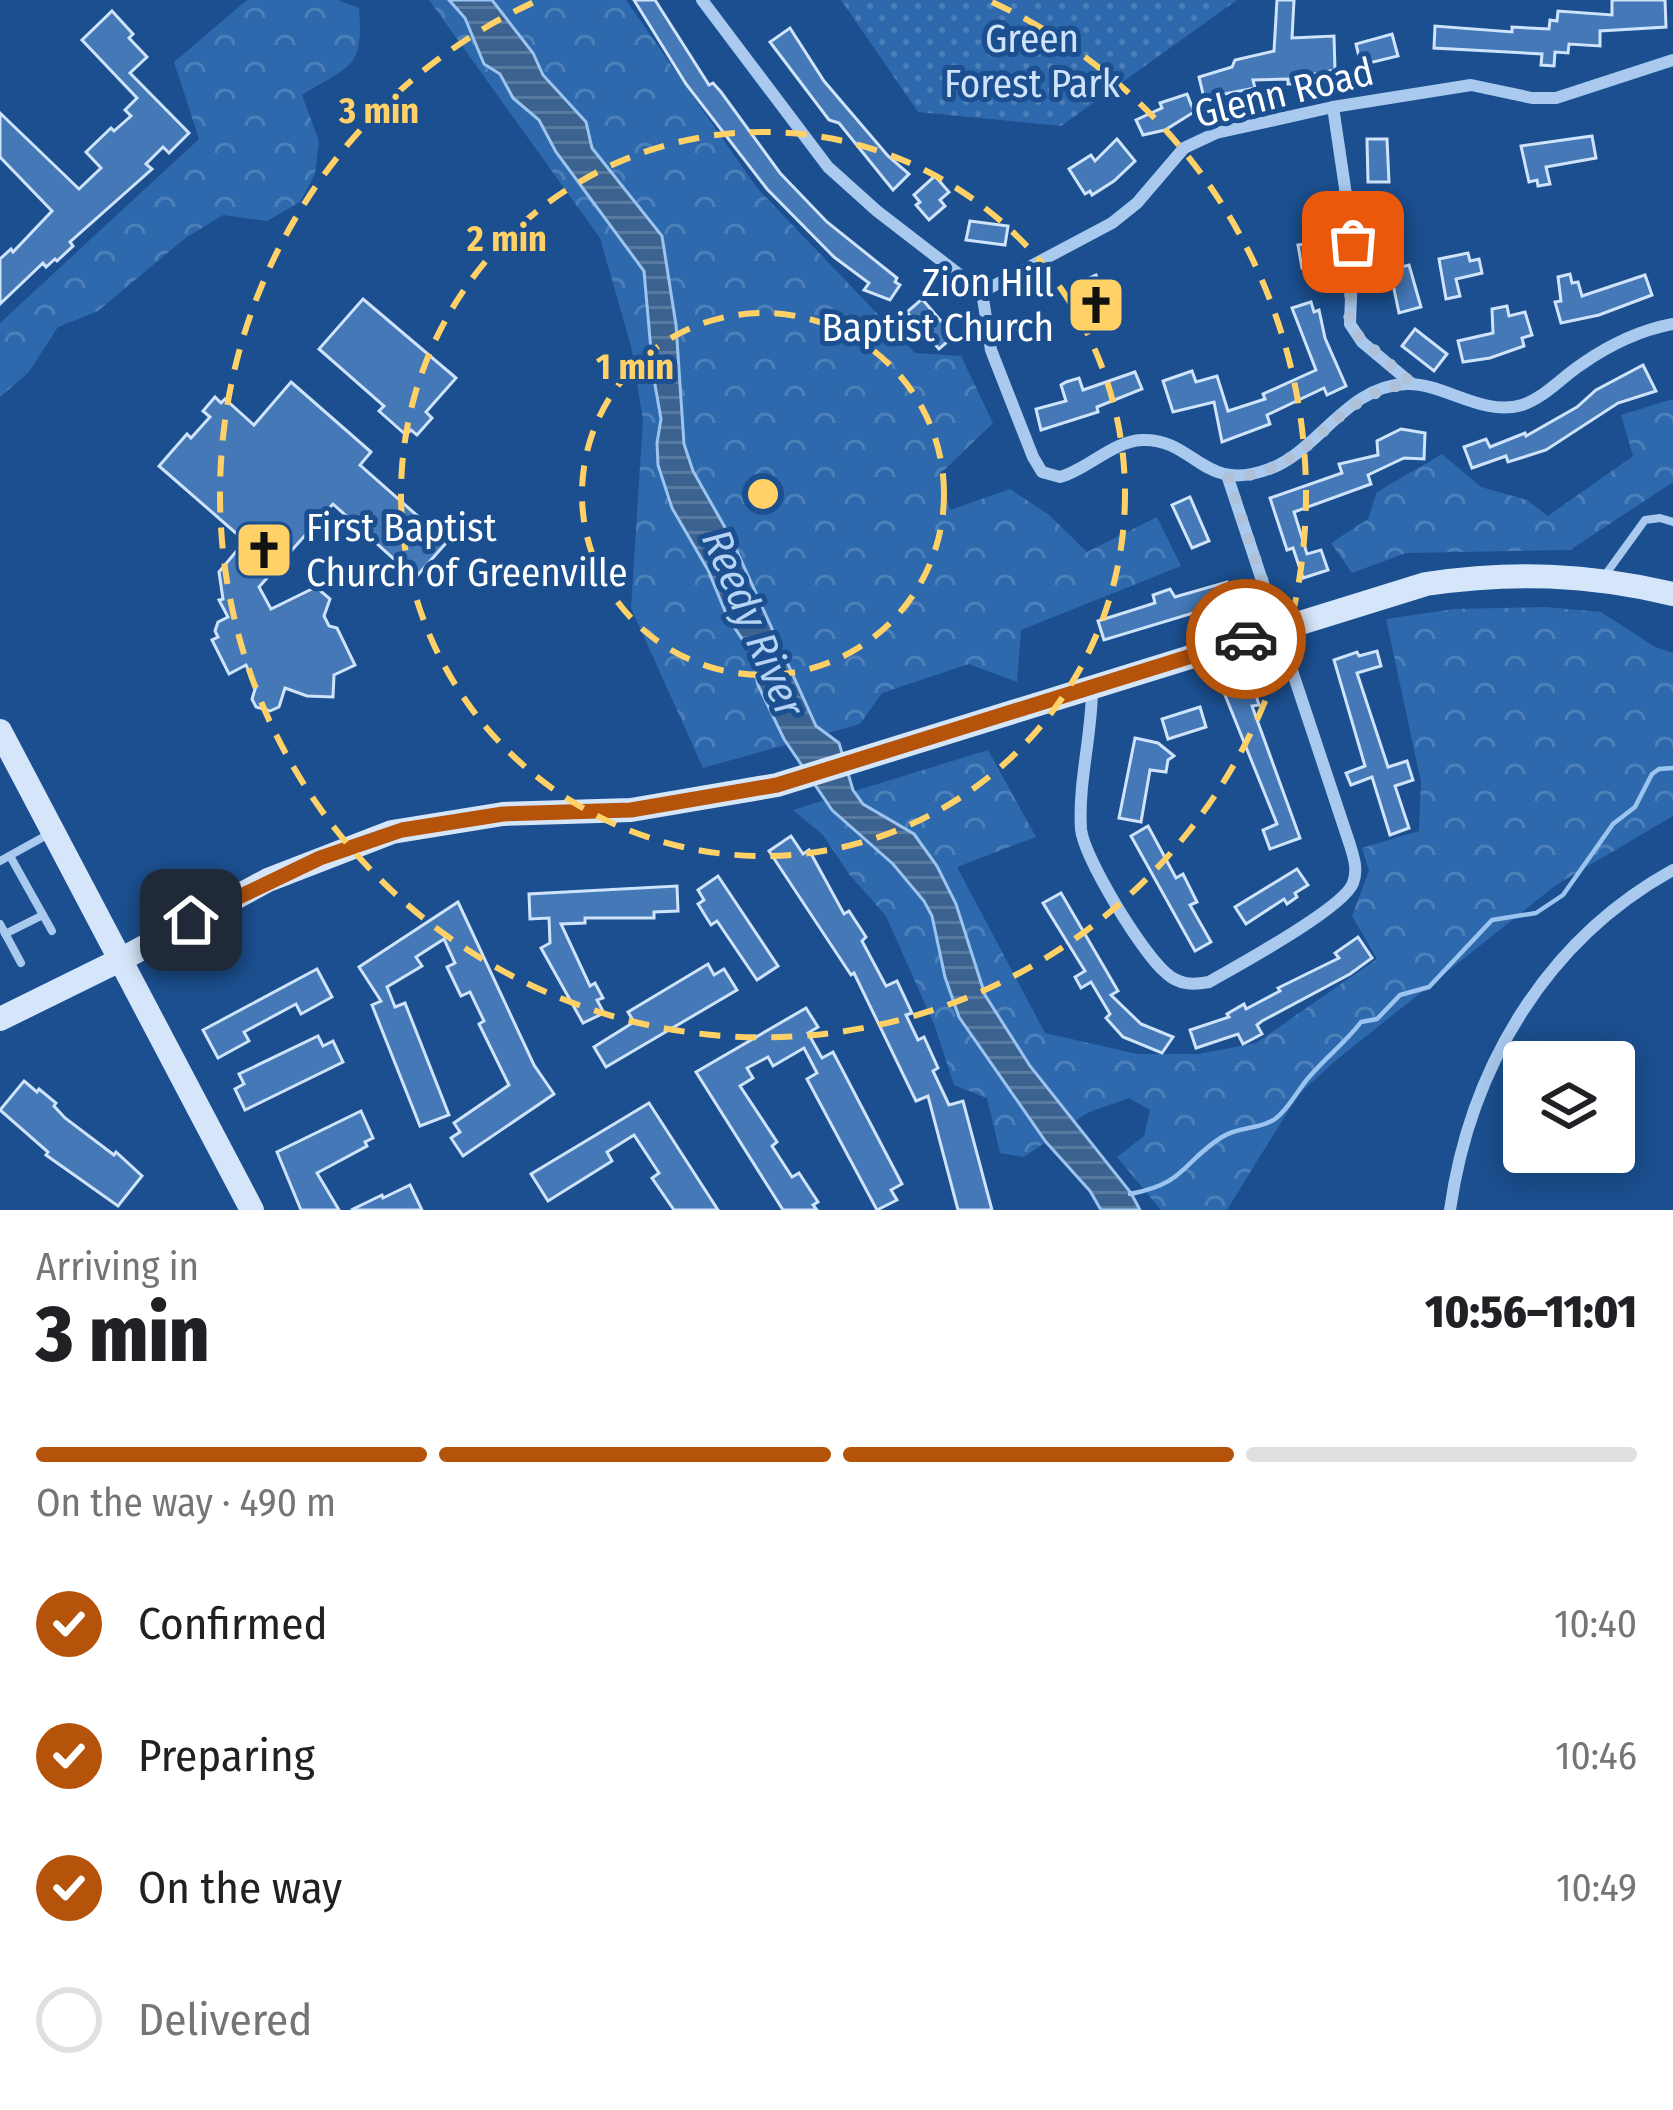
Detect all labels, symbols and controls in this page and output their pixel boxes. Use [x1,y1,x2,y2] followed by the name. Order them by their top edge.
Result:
[944,16,1121,107] park label: Green Forest Park
[1190,49,1378,137] street label: Glenn Road
[338,89,419,133] text: 3 min
[1302,191,1404,293] pin
[1320,209,1386,275] icon: bag
[466,217,547,261] text: 2 min
[822,260,1054,351] place label: Zion Hill Baptist Church
[1065,274,1127,336] church icon: Zion Hill Baptist Church
[596,345,674,389] text: 1 min
[742,473,784,515] centre of rings
[306,505,627,596] place label: First Baptist Church of Greenville
[233,519,295,581] church icon: First Baptist Church of Greenville
[691,522,815,725] water label: Reedy River
[1186,579,1306,699] courier
[1213,606,1279,672] icon: car
[140,869,242,971] pin
[158,887,224,953] icon: home
[1503,1041,1635,1173] map controls
[1503,1041,1635,1173] button: layers
[36,1244,199,1290] text: Arriving in
[1425,1285,1637,1339] text: 10:56–11:01
[36,1288,209,1382] text: 3 min
[36,1480,336,1526] text: On the way · 490 m
[36,1591,102,1657] icon: check
[138,1597,328,1651] text: Confirmed
[1554,1601,1637,1647] text: 10:40
[36,1723,102,1789] icon: check
[138,1729,315,1783] text: Preparing
[1555,1733,1637,1779] text: 10:46
[36,1855,102,1921] icon: check
[138,1861,342,1915] text: On the way
[1556,1865,1637,1911] text: 10:49
[138,1993,312,2047] text: Delivered

